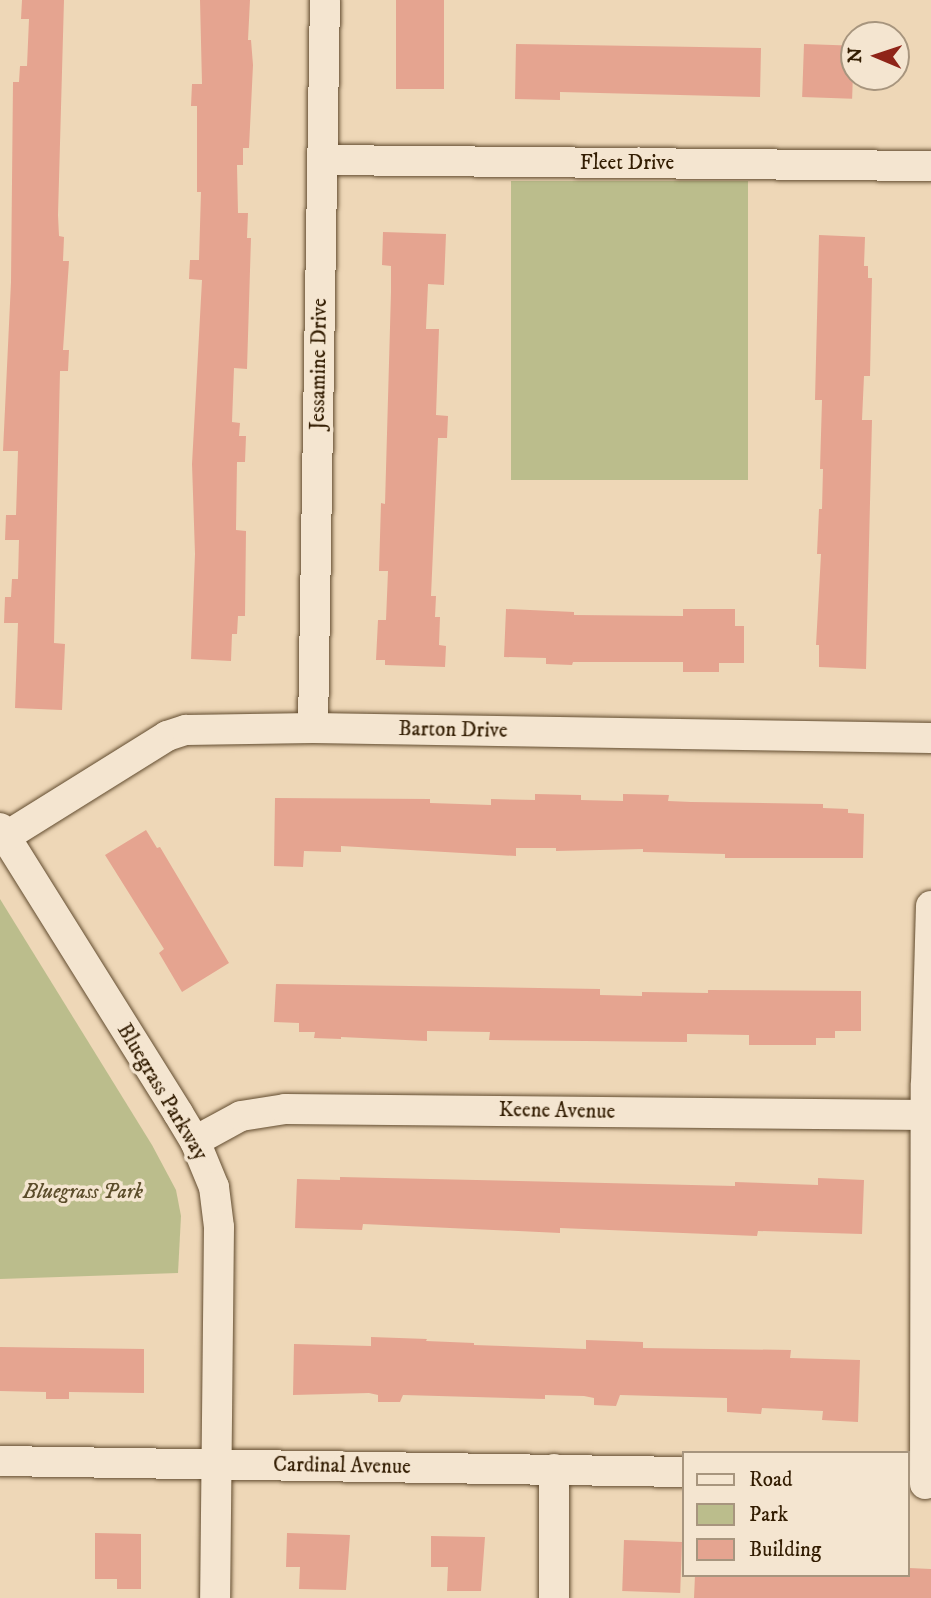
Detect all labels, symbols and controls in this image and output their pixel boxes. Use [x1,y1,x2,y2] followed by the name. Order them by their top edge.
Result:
[840,21,910,91] north arrow
[844,47,867,64] text: N
[580,150,674,176] street label: Fleet Drive
[305,298,333,430] street label: Jessamine Drive
[398,716,508,744] street label: Barton Drive
[111,1019,213,1165] street label: Bluegrass Parkway
[499,1097,615,1125] street label: Keene Avenue
[23,1179,143,1205] park label: Bluegrass Park
[682,1451,910,1577] legend
[273,1452,411,1480] street label: Cardinal Avenue
[749,1467,793,1493] text: Road
[749,1502,788,1528] text: Park
[749,1537,821,1563] text: Building

